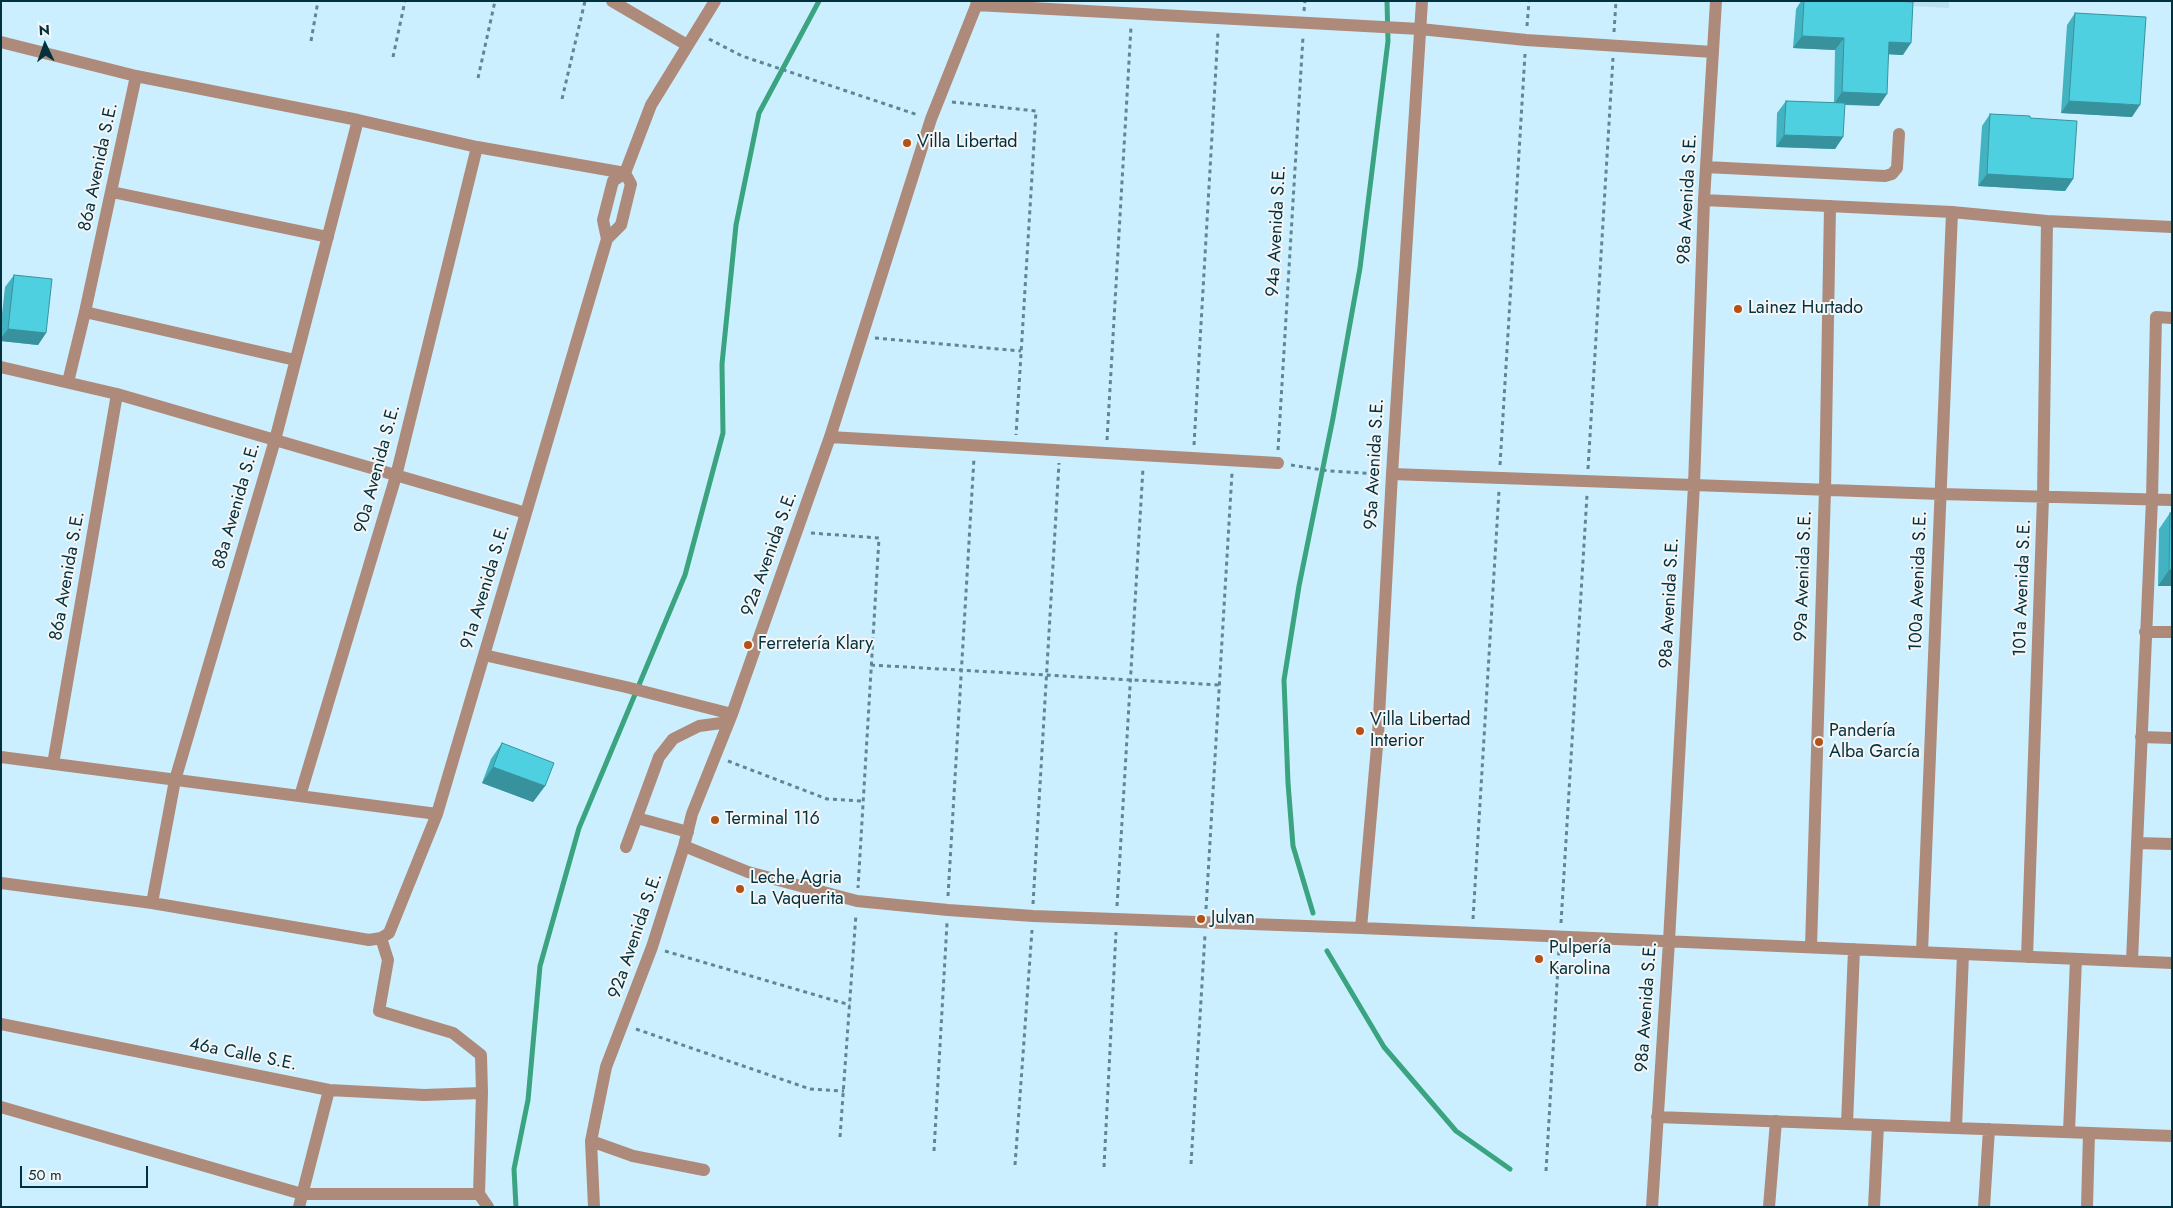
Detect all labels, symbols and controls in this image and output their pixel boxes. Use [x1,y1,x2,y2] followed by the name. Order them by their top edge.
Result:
[20,20,70,70] north arrow
[38,20,50,40] text: N
[75,101,123,233] street label: 86a Avenida S.E.
[917,132,1018,154] place label: Villa Libertad
[1674,133,1702,265] street label: 98a Avenida S.E.
[901,137,913,149] marker: Villa Libertad
[1263,165,1291,297] street label: 94a Avenida S.E.
[1748,298,1863,320] place label: Lainez Hurtado
[1732,303,1744,315] marker: Lainez Hurtado
[1361,398,1389,530] street label: 95a Avenida S.E.
[350,402,406,536] street label: 90a Avenida S.E.
[209,440,265,572] street label: 88a Avenida S.E.
[737,488,803,620] street label: 92a Avenida S.E.
[46,510,90,642] street label: 86a Avenida S.E.
[1791,510,1817,642] street label: 99a Avenida S.E.
[1906,510,1932,652] street label: 100a Avenida S.E.
[2010,519,2036,657] street label: 101a Avenida S.E.
[457,522,515,652] street label: 91a Avenida S.E.
[1656,537,1684,669] street label: 98a Avenida S.E.
[758,634,873,656] place label: Ferretería Klary
[742,639,754,651] marker: Ferretería Klary
[1370,710,1471,752] place label: Villa Libertad Interior
[1829,721,1920,764] place label: Pandería Alba García
[1354,725,1366,737] marker: Villa Libertad Interior
[1813,736,1825,748] marker: Pandería Alba García
[725,809,820,831] place label: Terminal 116
[709,814,721,826] marker: Terminal 116
[750,868,844,911] place label: Leche Agria La Vaquerita
[604,870,668,1002] street label: 92a Avenida S.E.
[734,883,746,895] marker: Leche Agria La Vaquerita
[1211,908,1255,930] place label: Julvan
[1195,913,1207,925] marker: Julvan
[1549,938,1611,981] place label: Pulpería Karolina
[1632,941,1662,1073] street label: 98a Avenida S.E.
[1533,953,1545,965] marker: Pulpería Karolina
[187,1034,299,1076] street label: 46a Calle S.E.
[22,1156,150,1188] scale bar
[28,1164,62,1186] text: 50 m

